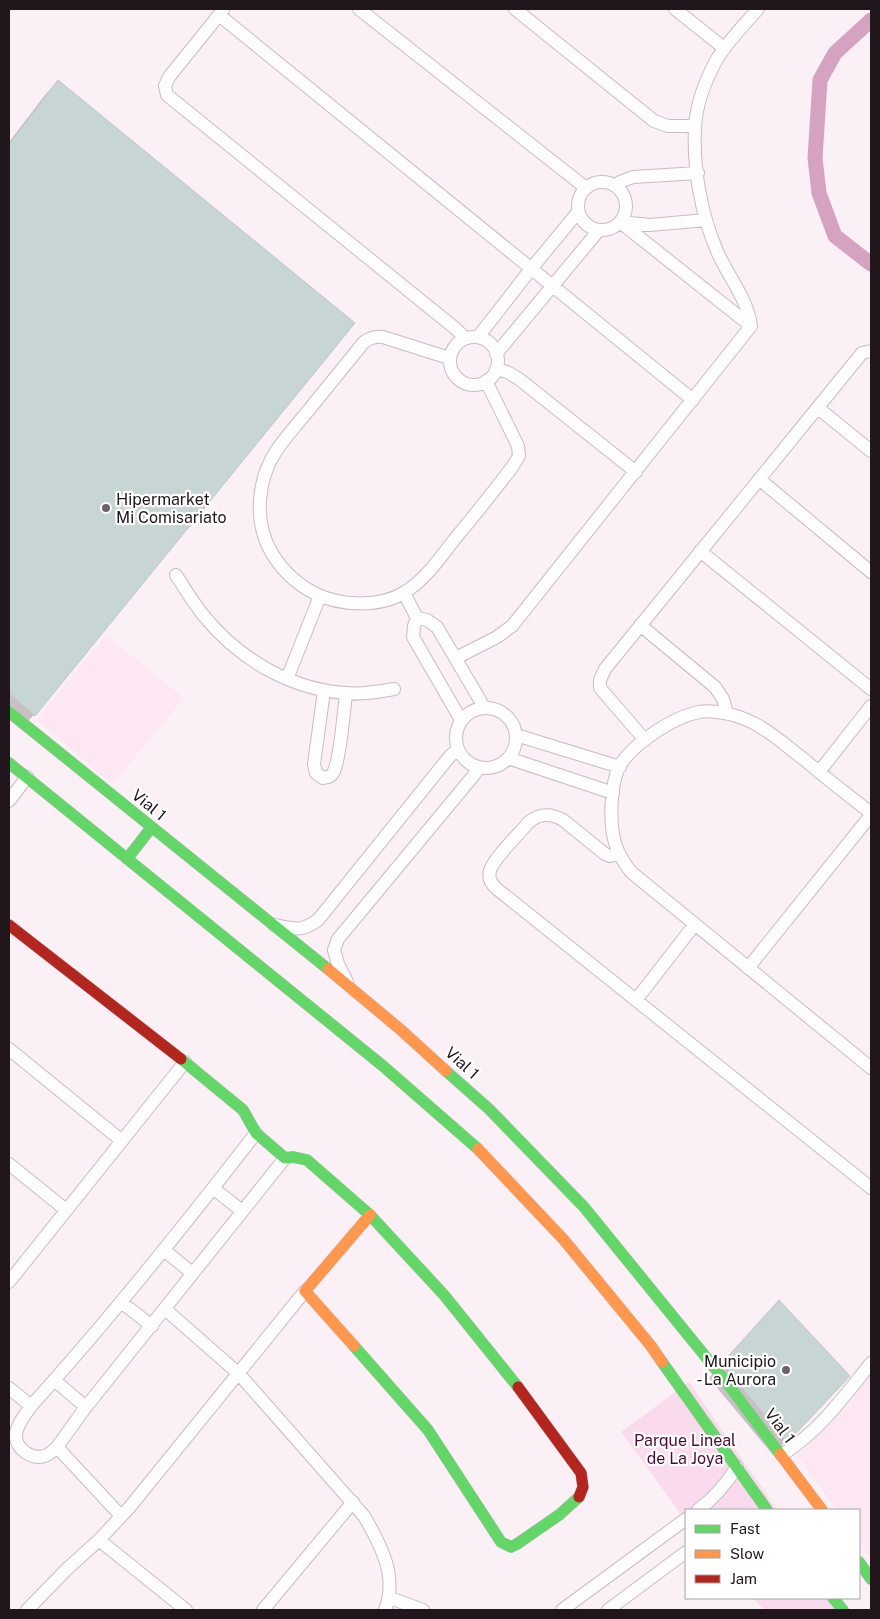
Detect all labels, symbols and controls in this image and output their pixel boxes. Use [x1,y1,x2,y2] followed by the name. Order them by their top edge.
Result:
[116,490,227,527] place label: Hipermarket Mi Comisariato
[100,502,112,514] marker: Hipermarket Mi Comisariato
[128,785,170,825] street label: Vial 1
[441,1043,483,1083] street label: Vial 1
[696,1352,776,1389] place label: Municipio - La Aurora
[780,1364,792,1376] marker: Municipio - La Aurora
[761,1405,799,1447] street label: Vial 1
[634,1431,736,1468] park label: Parque Lineal de La Joya
[685,1509,860,1599] legend
[730,1520,760,1537] text: Fast
[730,1545,765,1562] text: Slow
[730,1570,757,1587] text: Jam

